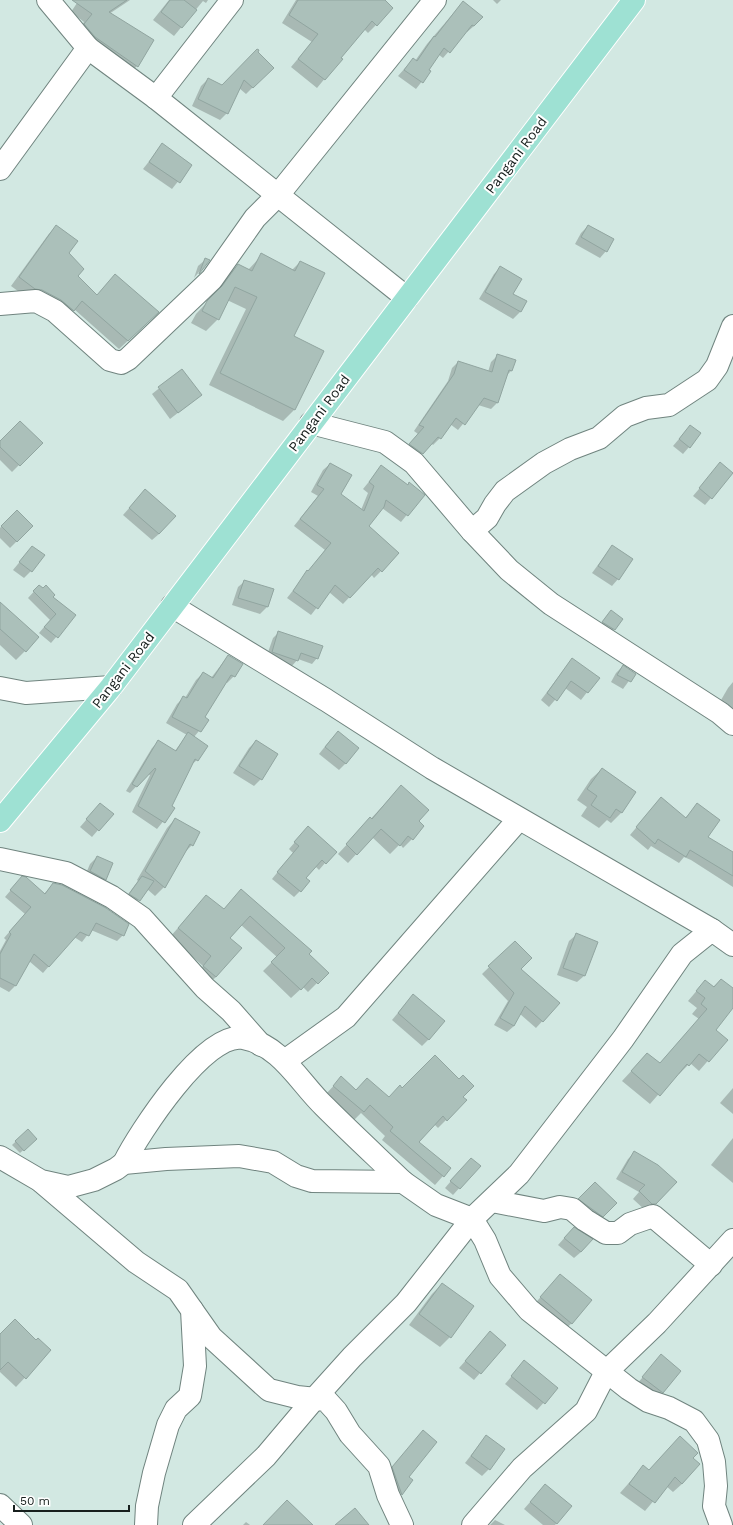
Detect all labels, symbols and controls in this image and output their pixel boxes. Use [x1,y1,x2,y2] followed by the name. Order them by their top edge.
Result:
[482,114,550,196] street label: Pangani Road
[285,372,353,454] street label: Pangani Road
[88,629,158,711] street label: Pangani Road
[14,1487,129,1513] scale bar
[20,1494,50,1508] text: 50 m

